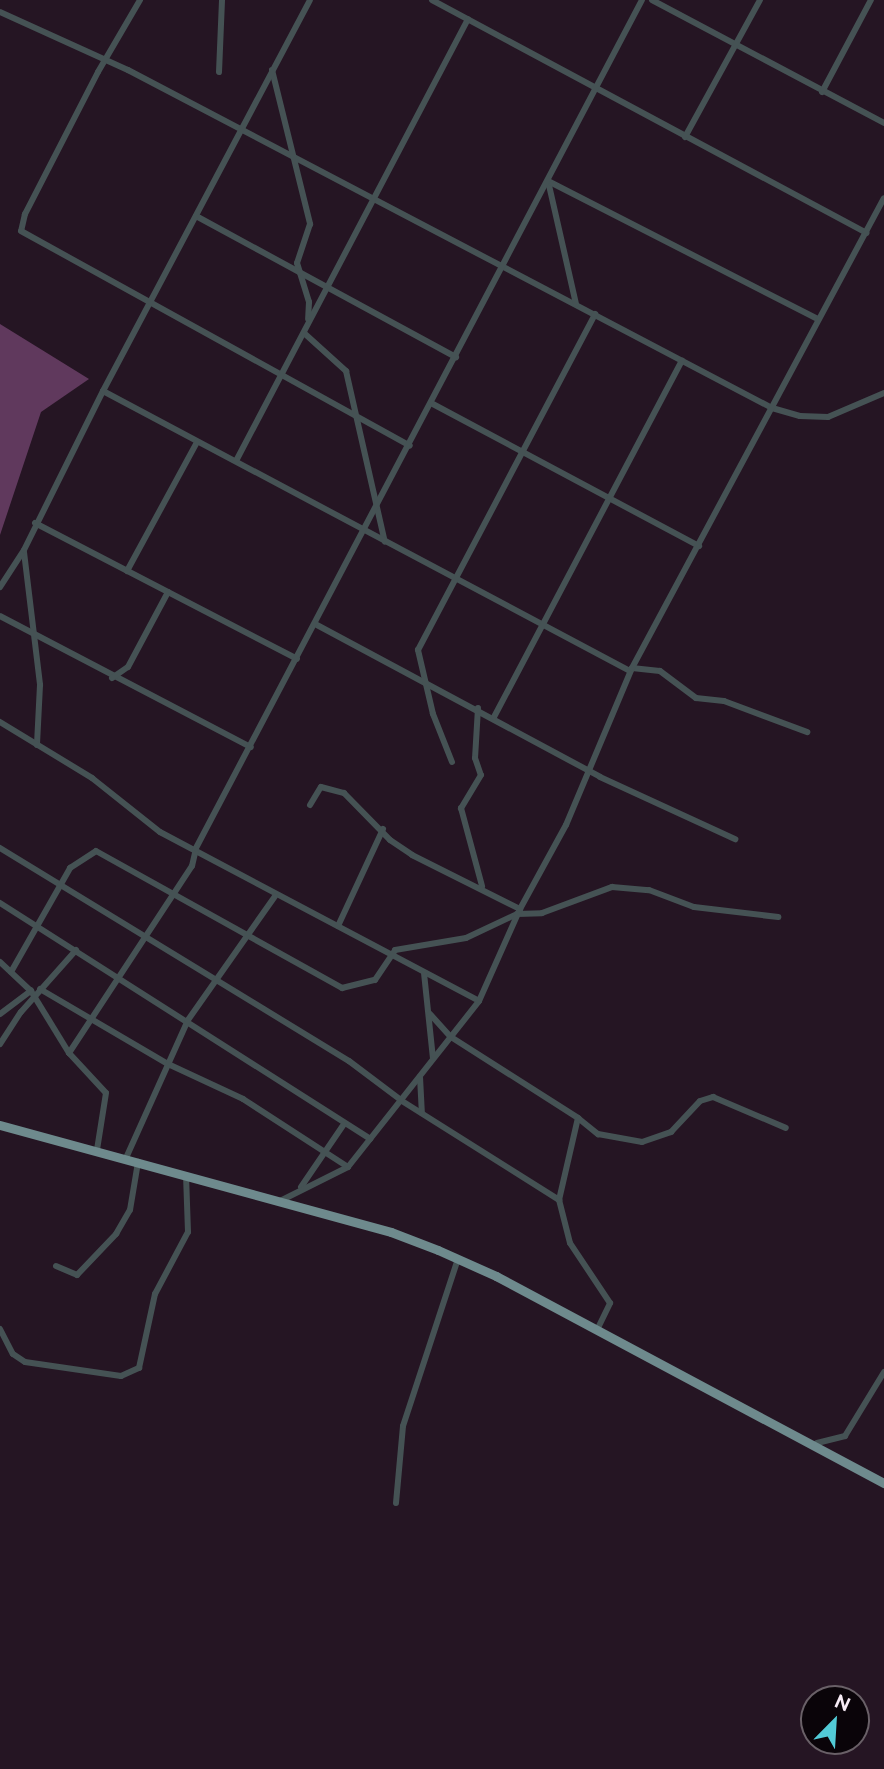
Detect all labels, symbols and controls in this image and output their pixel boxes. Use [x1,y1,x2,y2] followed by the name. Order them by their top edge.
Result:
[800,1685,870,1755] north arrow
[832,1690,854,1716] text: N

